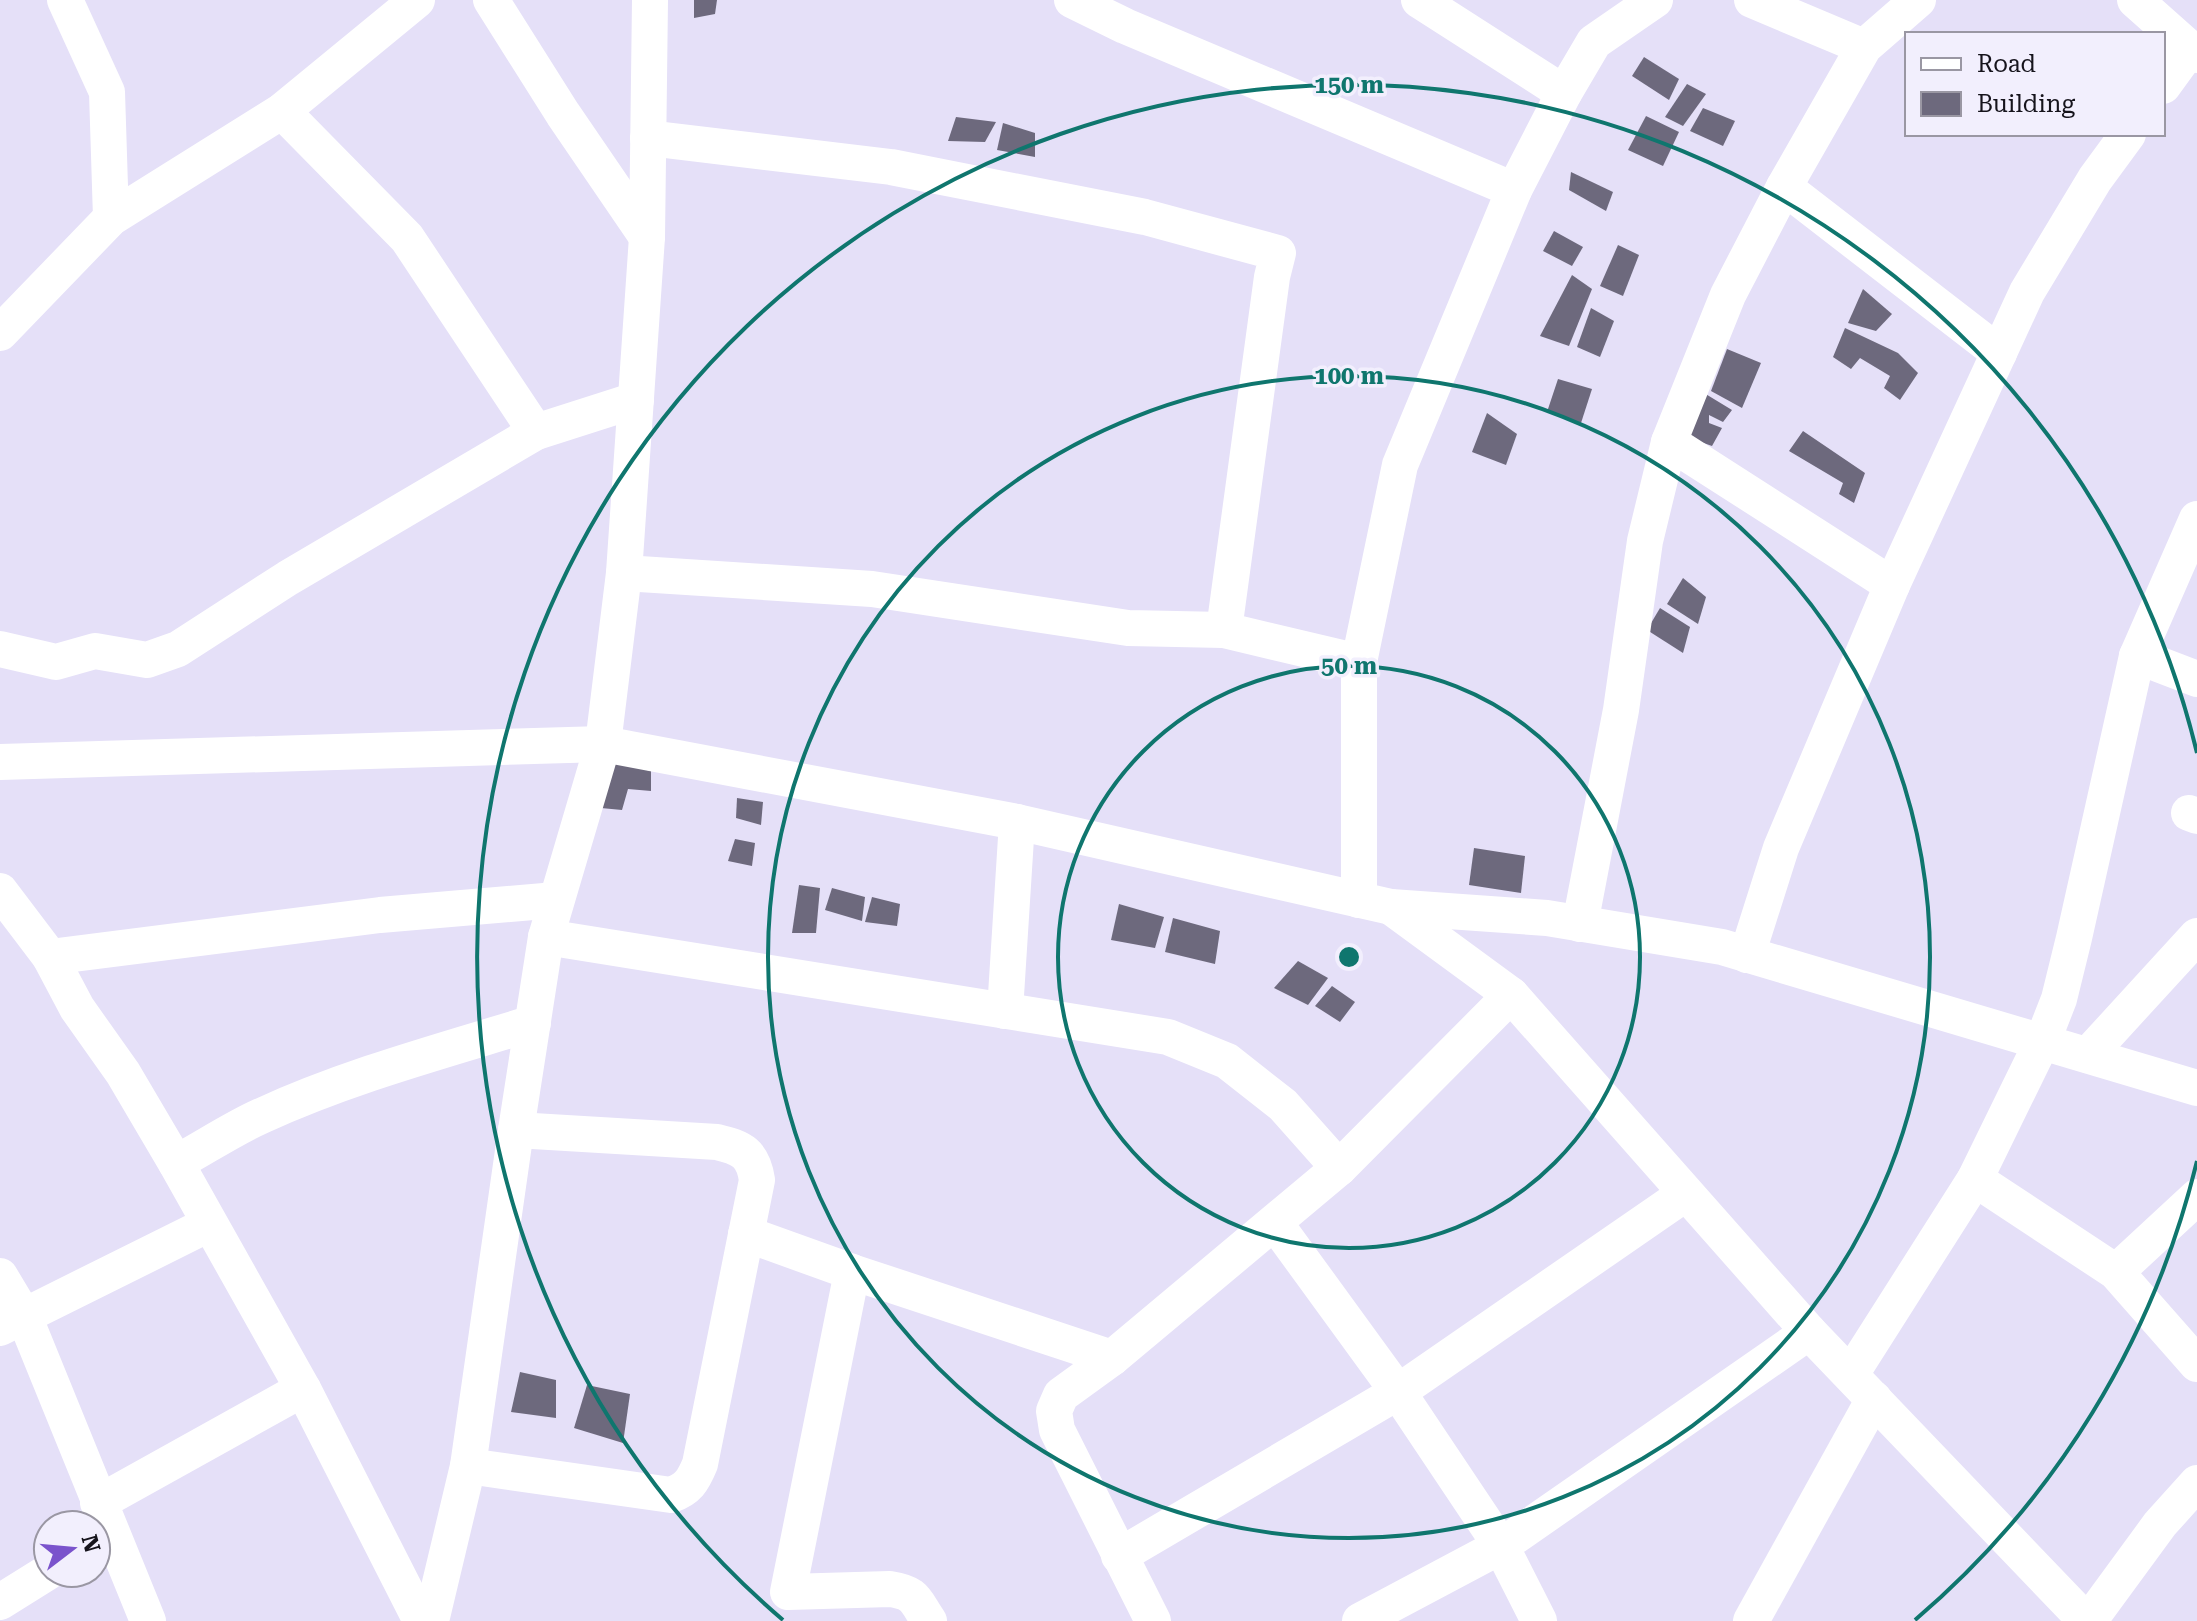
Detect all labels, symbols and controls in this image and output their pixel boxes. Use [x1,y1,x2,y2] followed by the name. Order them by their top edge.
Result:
[1905,32,2165,136] legend
[1977,50,2036,78] text: Road
[1314,71,1384,99] text: 150 m
[1977,90,2075,118] text: Building
[1314,362,1384,390] text: 100 m
[1321,652,1377,680] text: 50 m
[1335,943,1363,971] centre of rings
[32,1509,112,1589] north arrow
[76,1532,105,1555] text: N

